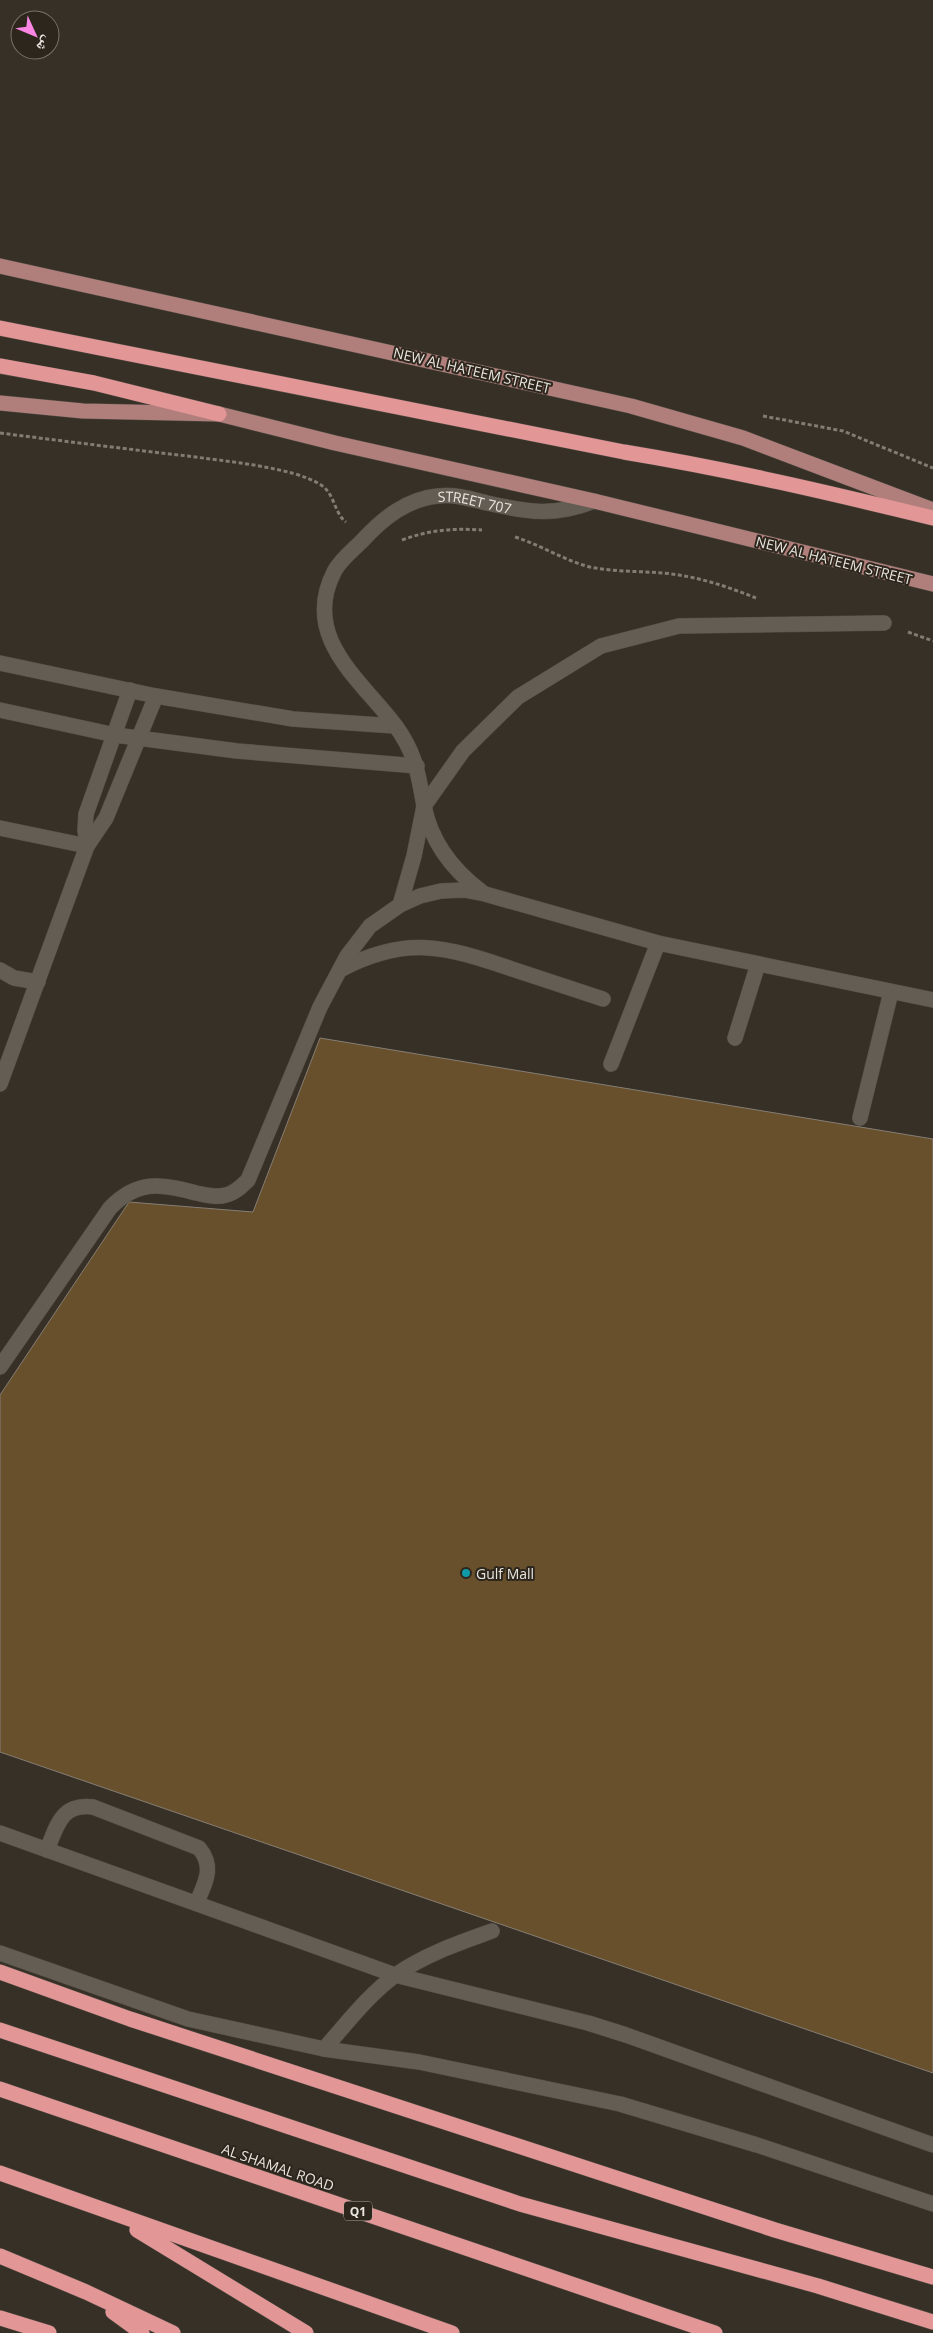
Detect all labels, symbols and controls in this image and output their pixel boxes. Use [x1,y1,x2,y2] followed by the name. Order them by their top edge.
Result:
[10,10,60,60] north arrow
[33,32,57,56] text: ش
[392,343,553,397] street label: NEW AL HATEEM STREET
[437,486,513,517] street label: STREET 707
[754,531,915,589] street label: NEW AL HATEEM STREET
[476,1564,534,1583] place label: Gulf Mall
[460,1567,472,1579] marker: Gulf Mall
[219,2139,337,2195] street label: AL SHAMAL ROAD
[344,2202,372,2220] road number: Q1

